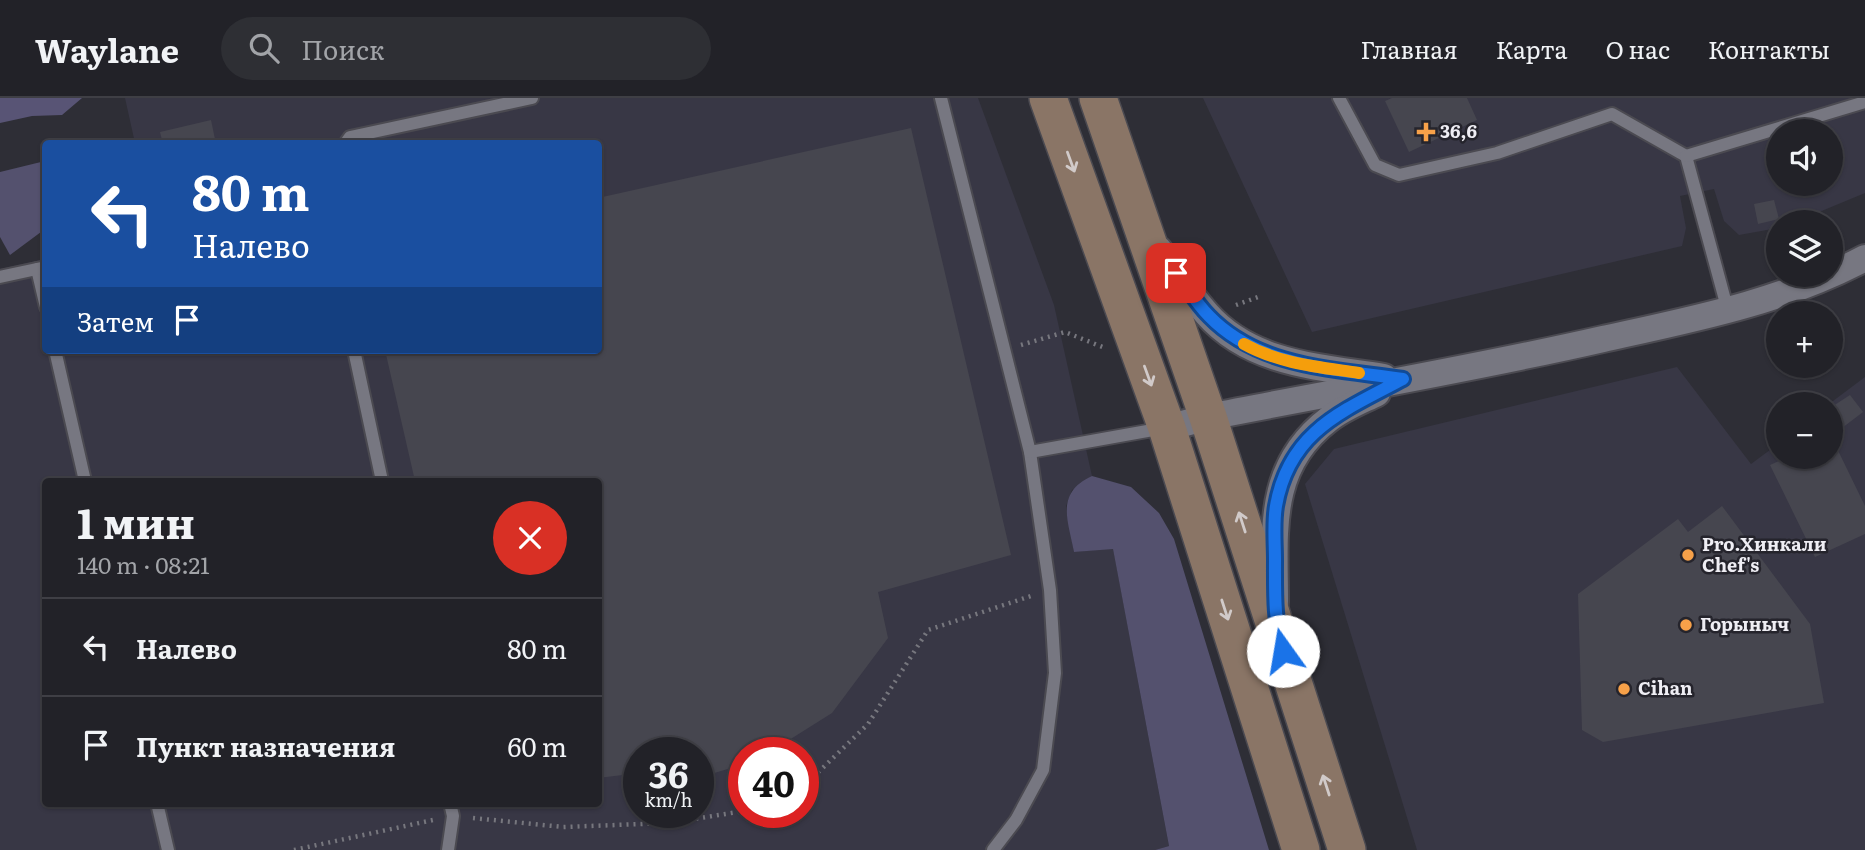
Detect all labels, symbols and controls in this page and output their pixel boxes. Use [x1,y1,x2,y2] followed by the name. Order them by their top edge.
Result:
[221,17,711,80] search box
[35,24,179,73] text: Waylane
[245,29,283,67] icon: search
[301,29,384,68] text: Поиск
[1360,31,1458,66] text: Главная
[1496,31,1568,66] text: Карта
[1606,31,1670,66] text: О нас
[1708,31,1830,66] text: Контакты
[1440,117,1477,144] place label: 36,6
[1766,119,1843,469] map controls
[1766,119,1843,196] button: sound
[1418,124,1434,140] marker: 36,6
[1066,151,1079,173] one-way arrow
[192,153,310,226] text: 80 m
[77,168,168,259] icon: left
[1766,210,1843,287] button: layers
[192,220,310,268] text: Налево
[1146,243,1206,303] pin
[1157,254,1195,292] icon: arrive
[77,301,154,340] text: Затем
[168,301,206,339] icon: arrive
[1766,301,1843,378] button: +
[1143,365,1155,387] one-way arrow
[1766,392,1843,469] button: −
[77,490,195,552] text: 1 мин
[493,501,567,575] button: close
[1234,511,1247,533] one-way arrow
[1702,530,1827,578] place label: Pro.Хинкали Chef's
[77,547,210,581] text: 140 m · 08:21
[1680,547,1696,563] marker: Pro.Хинкали Chef's
[1219,598,1232,620] one-way arrow
[1700,610,1789,637] place label: Горыныч
[1246,614,1320,688] position arrow
[1678,617,1694,633] marker: Горыныч
[77,628,115,666] icon: left
[136,628,237,667] text: Налево
[507,628,567,667] text: 80 m
[1638,674,1693,701] place label: Cihan
[1616,681,1632,697] marker: Cihan
[77,726,115,764] icon: arrive
[136,726,395,765] text: Пункт назначения
[508,726,567,765] text: 60 m
[728,737,819,828] speed limit sign: 40
[649,747,688,799] text: 36
[1319,774,1332,796] one-way arrow
[645,786,692,813] text: km/h

